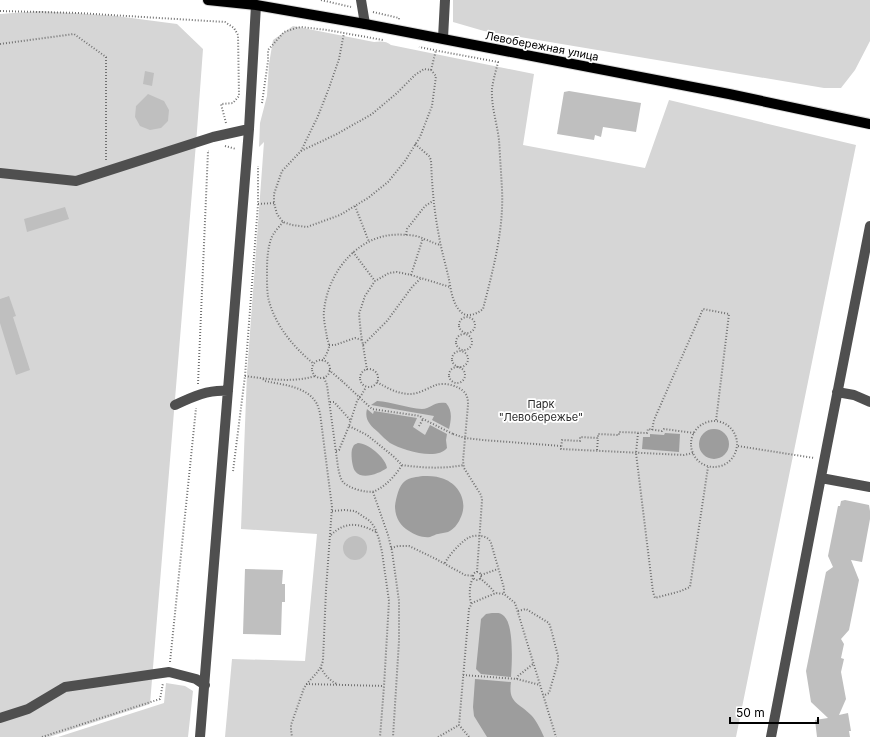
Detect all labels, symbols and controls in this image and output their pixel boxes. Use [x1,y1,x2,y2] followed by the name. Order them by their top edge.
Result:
[484,28,600,64] street label: Левобережная улица
[499,397,583,424] park label: Парк "Левобережье"
[730,699,818,725] scale bar
[736,705,765,720] text: 50 m

